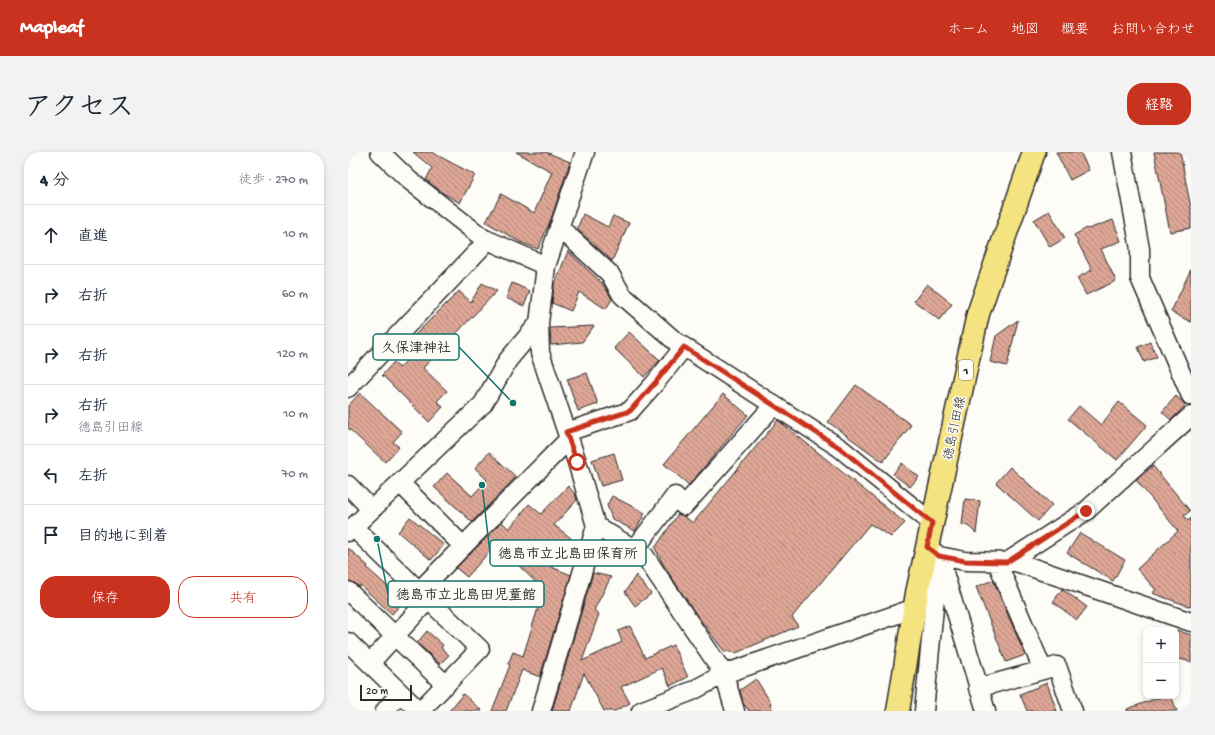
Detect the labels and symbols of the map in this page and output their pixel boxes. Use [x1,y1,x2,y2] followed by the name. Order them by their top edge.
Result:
[373,334,459,360] callout: 久保津神社
[381,340,451,358] text: 久保津神社
[959,360,973,380] road number: 1
[940,394,970,462] street label: 徳島引田線
[568,453,586,471] route start
[1077,502,1095,520] route end
[490,540,646,566] callout: 徳島市立北島田保育所
[498,546,638,564] text: 徳島市立北島田保育所
[388,581,544,607] callout: 徳島市立北島田児童館
[396,587,536,605] text: 徳島市立北島田児童館
[360,683,412,702] scale bar

